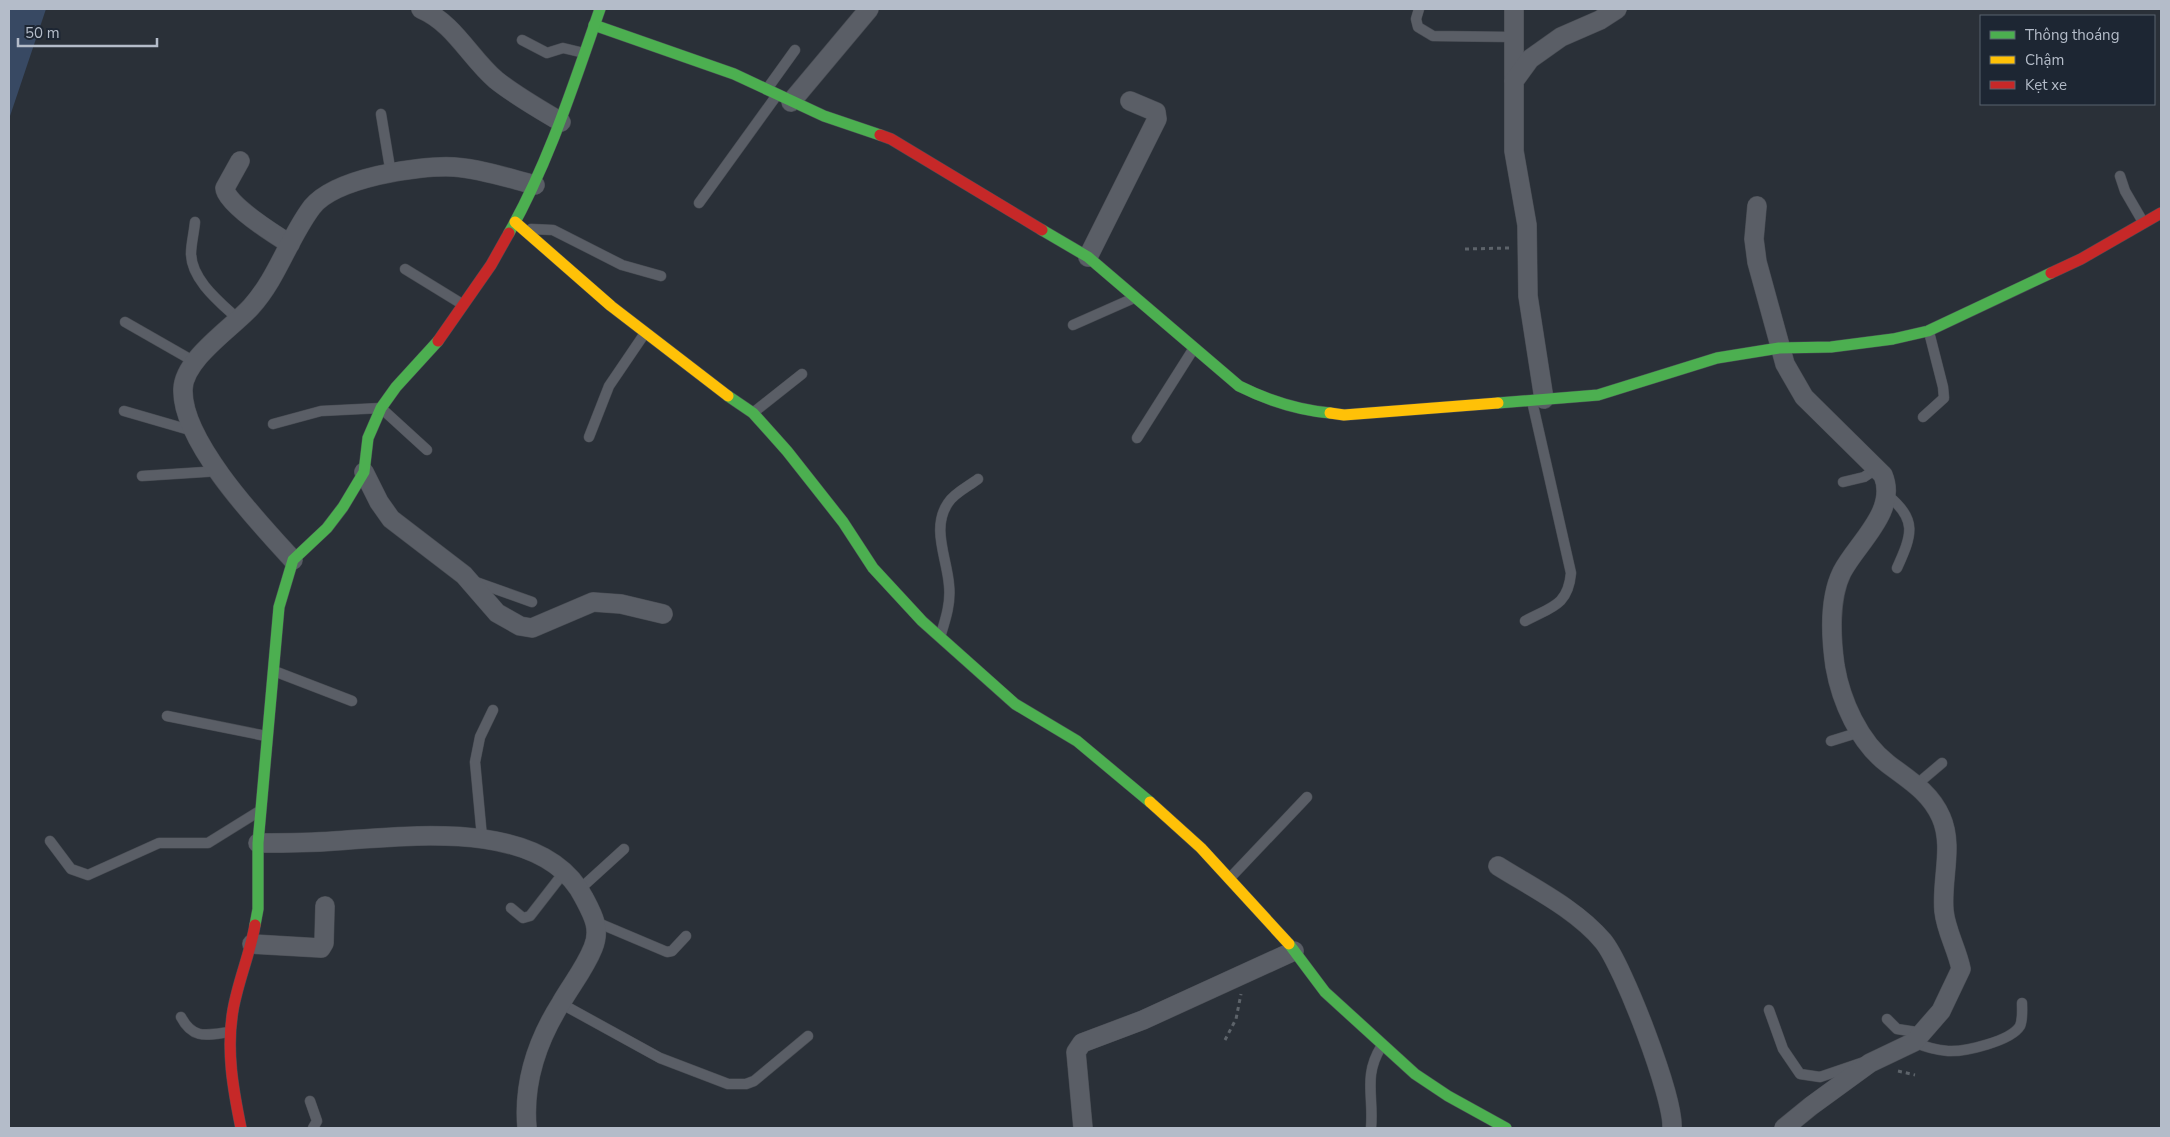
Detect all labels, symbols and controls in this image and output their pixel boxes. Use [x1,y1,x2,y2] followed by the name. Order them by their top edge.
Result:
[18,15,156,47] scale bar
[1980,15,2155,105] legend
[25,23,60,43] text: 50 m
[2025,25,2119,45] text: Thông thoáng
[2025,50,2064,70] text: Chậm
[2025,75,2067,95] text: Kẹt xe

